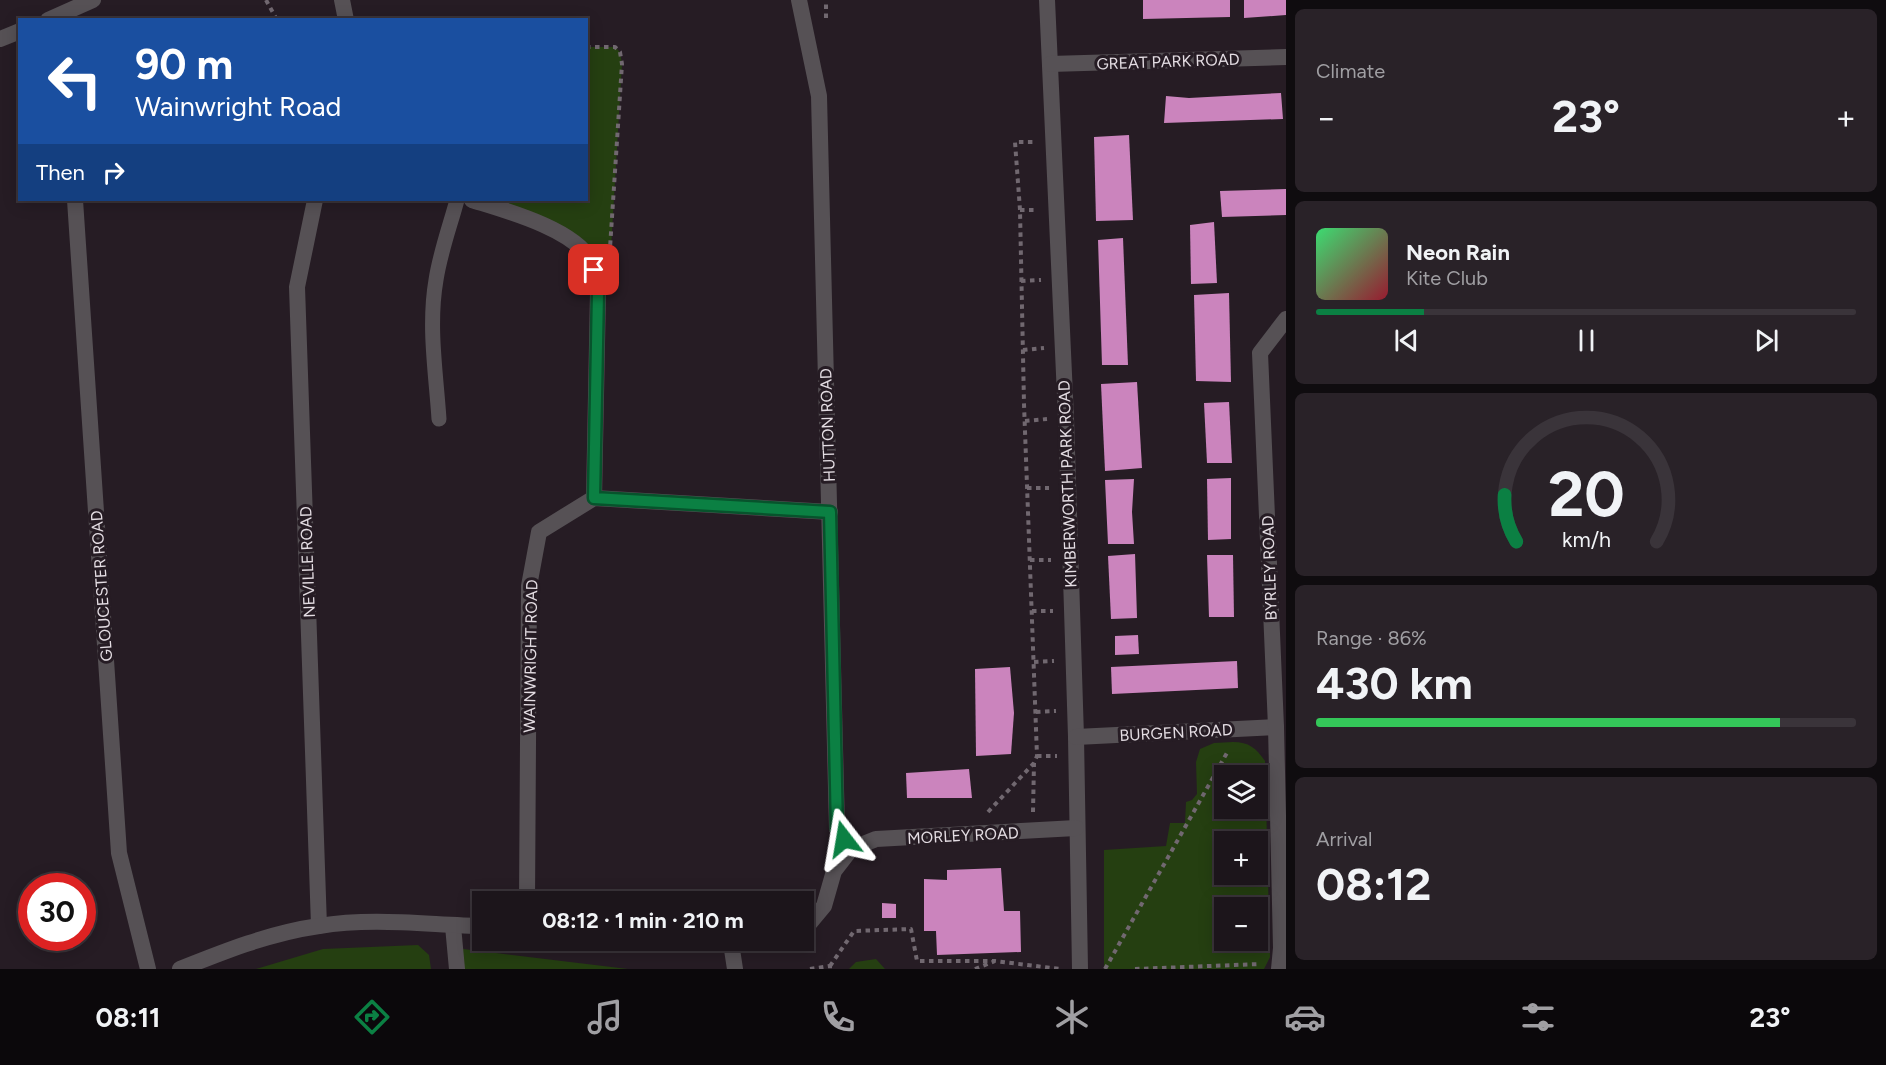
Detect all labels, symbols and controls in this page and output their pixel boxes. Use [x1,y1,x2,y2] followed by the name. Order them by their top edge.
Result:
[135,39,233,90] text: 90 m
[36,42,114,120] icon: left
[1096,50,1240,73] street label: GREAT PARK ROAD
[1316,59,1385,83] text: Climate
[1552,89,1620,143] text: 23°
[135,90,341,123] text: Wainwright Road
[1316,98,1337,137] text: −
[1835,98,1856,137] text: +
[97,156,130,189] icon: right
[36,159,85,186] text: Then
[1406,239,1510,266] text: Neon Rain
[568,244,619,295] pin
[577,253,610,286] icon: arrive
[1406,266,1488,290] text: Kite Club
[1390,324,1423,357] icon: previous
[1570,324,1603,357] icon: pause
[1750,324,1783,357] icon: next
[816,368,839,482] street label: HUTTON ROAD
[1054,380,1081,588] street label: KIMBERWORTH PARK ROAD
[1548,457,1624,532] text: 20
[296,506,319,618] street label: NEVILLE ROAD
[87,510,116,662] street label: GLOUCESTER ROAD
[1258,515,1281,621] street label: BYRLEY ROAD
[1562,527,1610,552] text: km/h
[520,579,541,733] street label: WAINWRIGHT ROAD
[1316,626,1427,650] text: Range · 86%
[1316,656,1473,710] text: 430 km
[1119,720,1233,745] street label: BURGEN ROAD
[1214,765,1268,951] map controls
[1214,765,1268,819] button: layers
[812,807,876,871] position arrow
[907,823,1019,848] street label: MORLEY ROAD
[1316,827,1372,851] text: Arrival
[1214,831,1268,885] button: +
[1316,857,1431,911] text: 08:12
[18,873,96,951] speed limit sign: 30
[1214,897,1268,951] button: −
[542,907,744,934] text: 08:12 · 1 min · 210 m
[351,996,393,1038] icon: directions
[584,996,626,1038] icon: music
[817,996,859,1038] icon: phone
[1051,996,1093,1038] icon: climate
[1284,996,1326,1038] icon: car
[1517,996,1559,1038] icon: filters
[96,1001,160,1034] text: 08:11
[1750,1001,1790,1034] text: 23°

